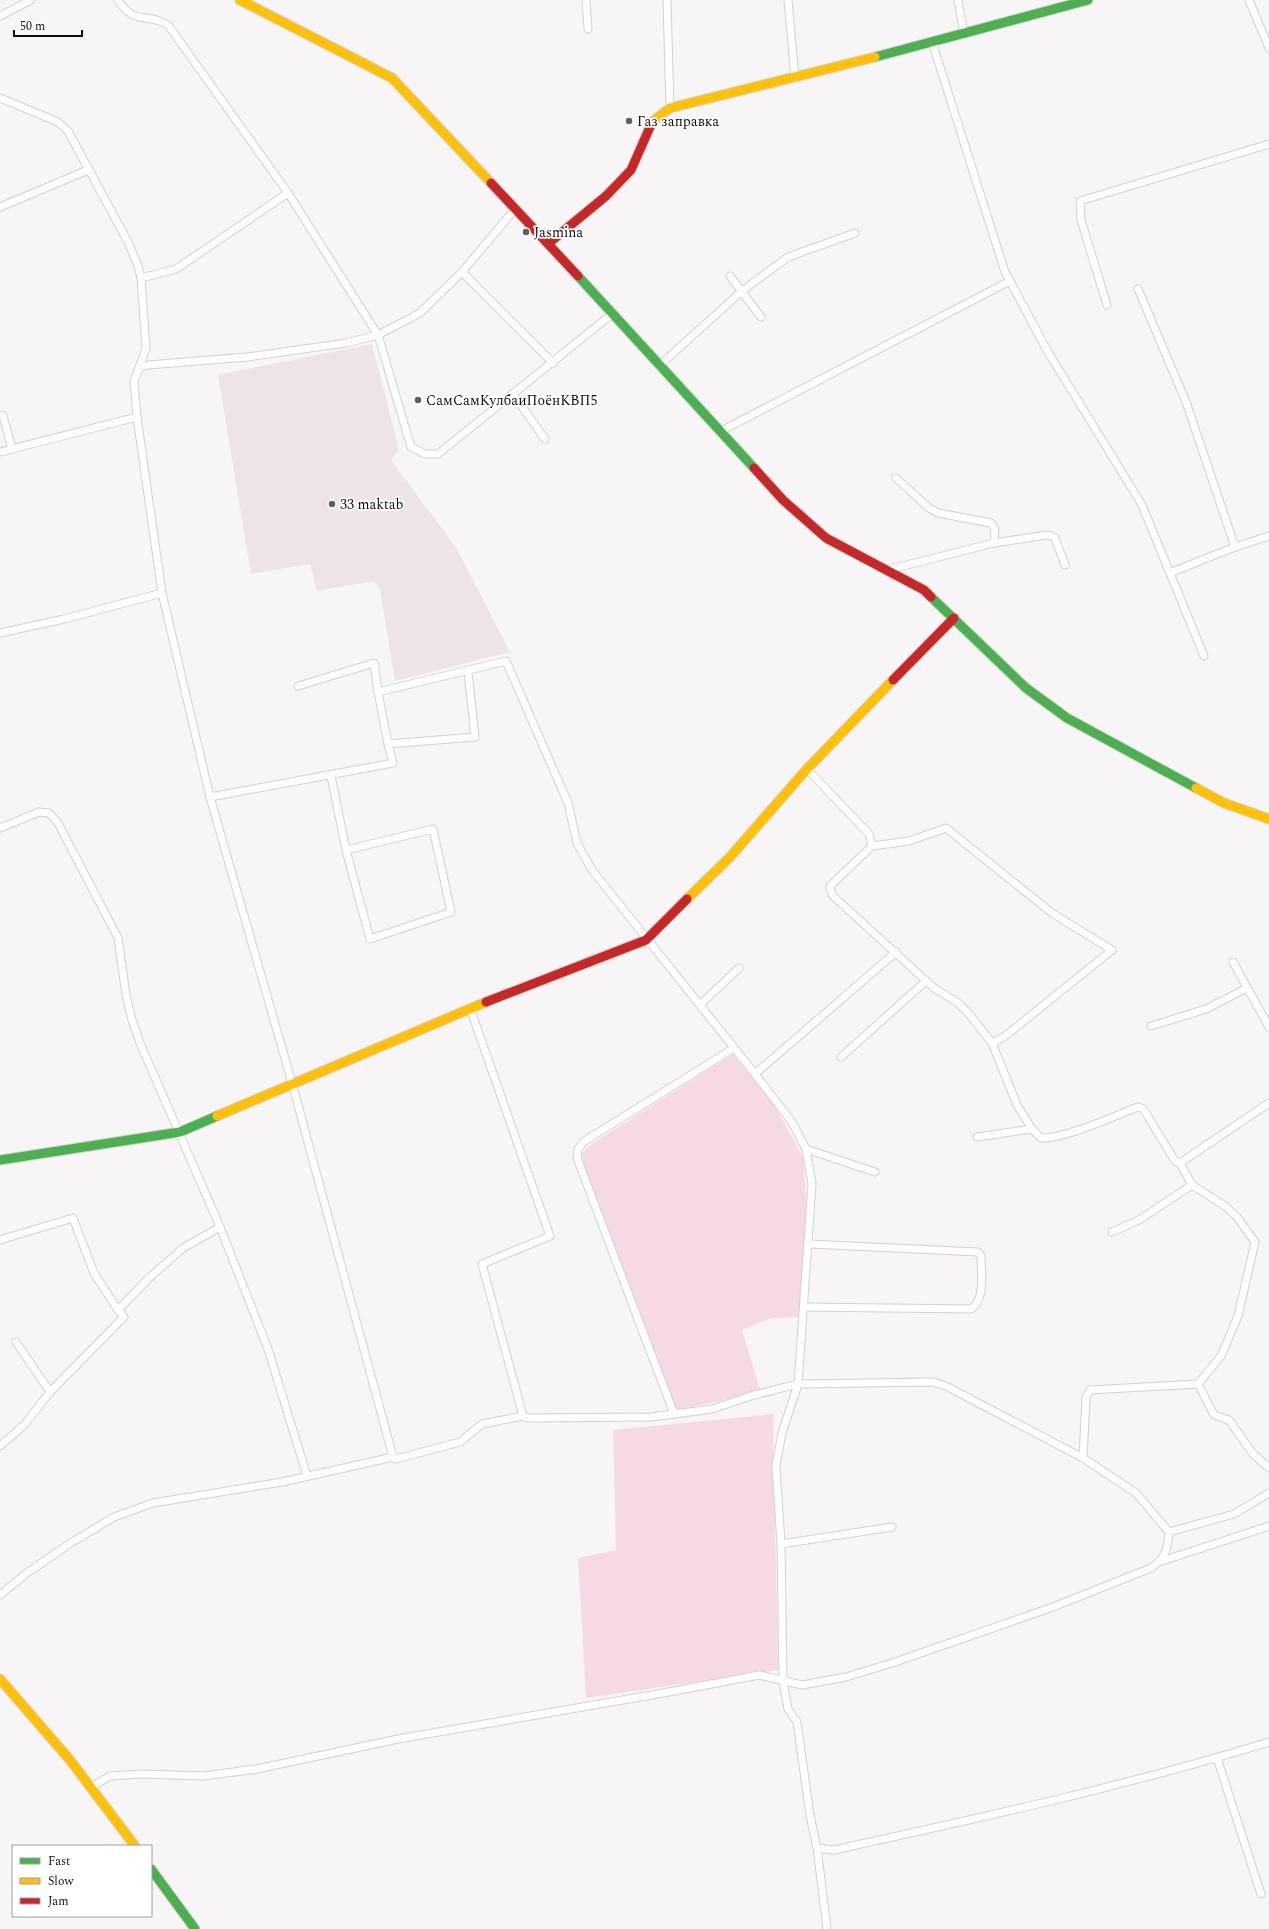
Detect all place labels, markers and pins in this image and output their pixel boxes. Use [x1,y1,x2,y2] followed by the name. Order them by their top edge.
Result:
[637,111,719,132] place label: Газ заправка
[624,116,634,126] marker: Газ заправка
[534,222,583,243] place label: Jasmina
[521,227,531,237] marker: Jasmina
[426,390,597,411] place label: СамСамКулбаиПоёнКВП5
[413,395,423,405] marker: СамСамКулбаиПоёнКВП5
[340,494,404,515] place label: 33 maktab
[327,499,337,509] marker: 33 maktab

